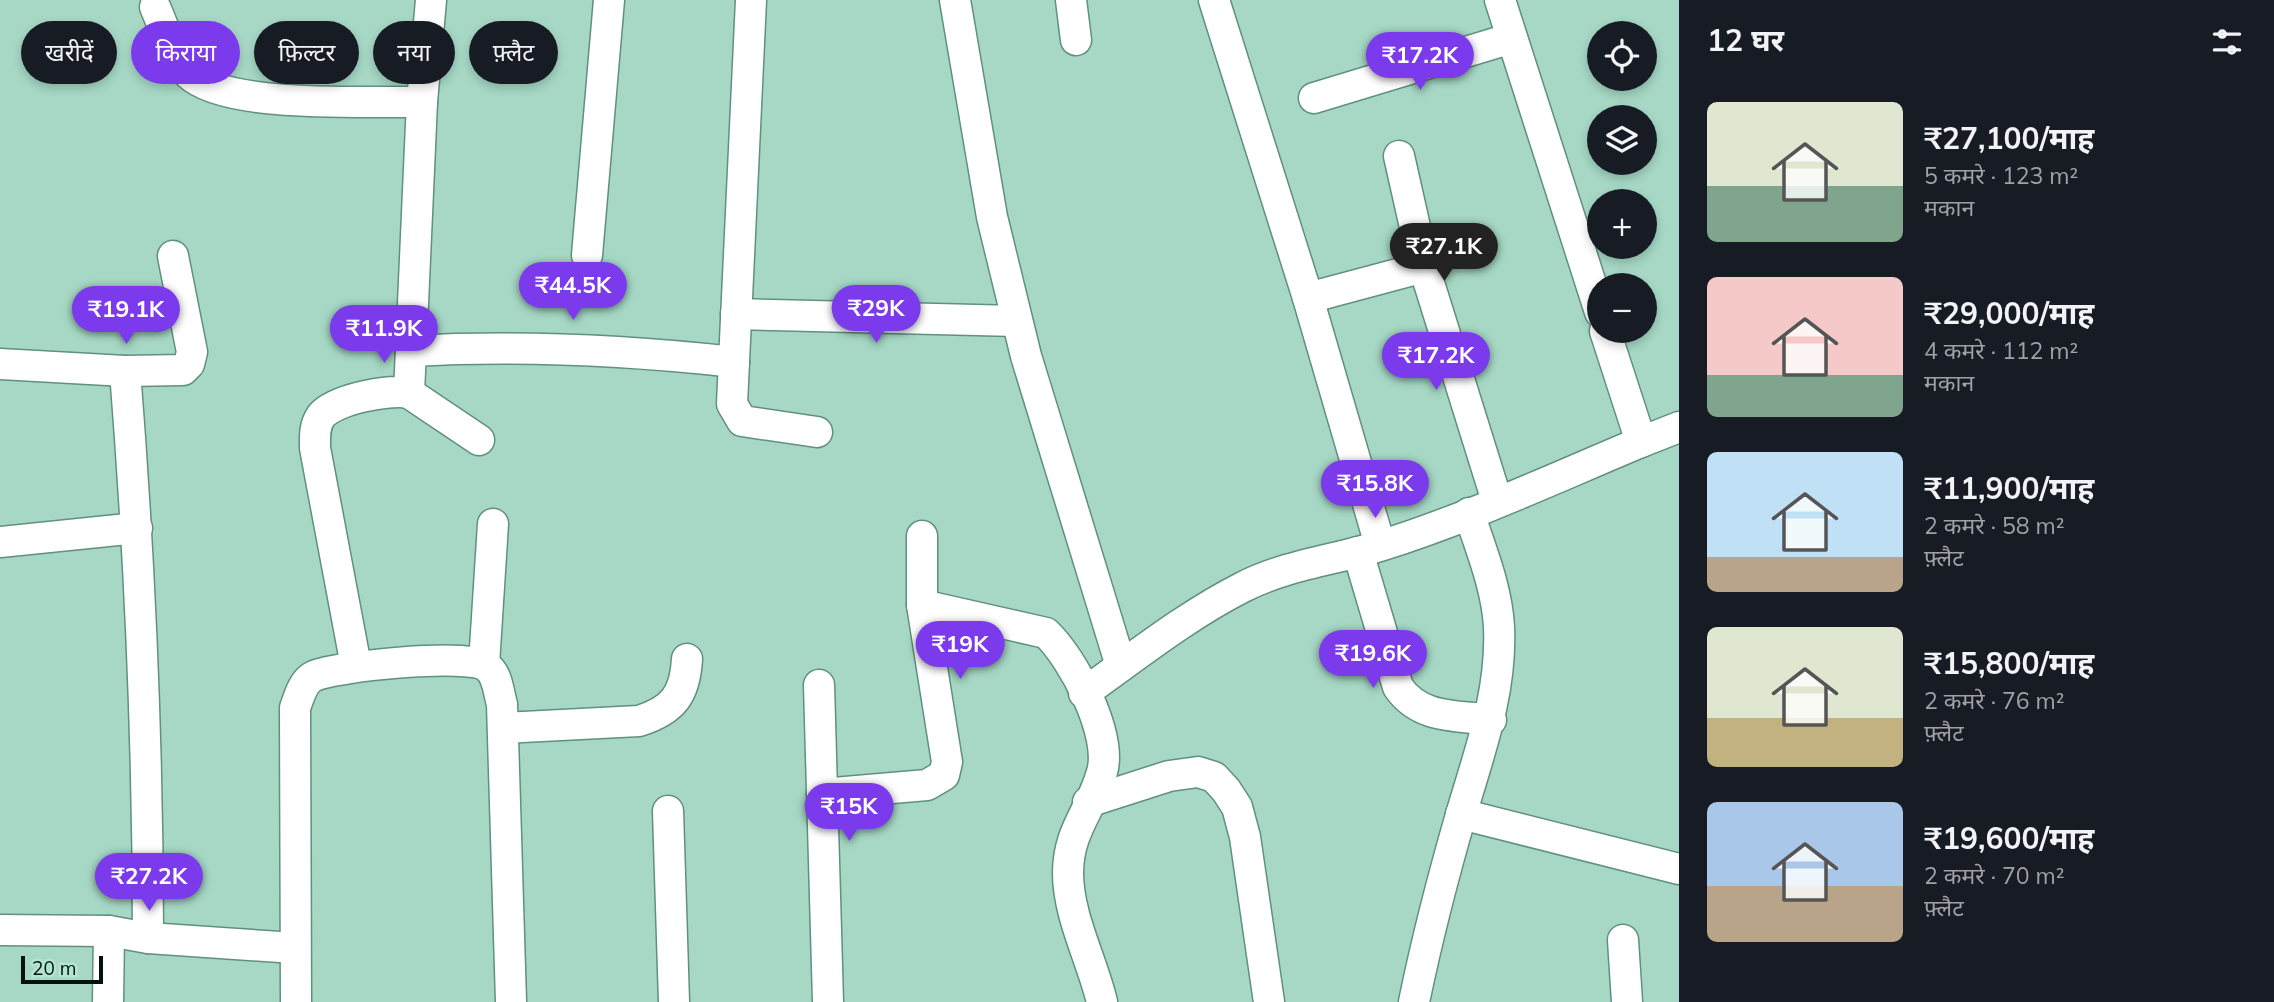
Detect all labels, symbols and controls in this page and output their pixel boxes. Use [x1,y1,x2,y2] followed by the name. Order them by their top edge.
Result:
[21,21,117,84] chip: खरीदें
[131,21,240,84] chip: किराया
[254,21,359,84] chip: फ़िल्टर
[373,21,455,84] chip: नया
[469,21,558,84] chip: फ़्लैट
[1587,21,1657,343] map controls
[1587,21,1657,91] button: locate
[1707,21,1784,59] text: 12 घर
[2208,23,2246,61] icon: filters
[1363,32,1477,92] pin: ₹17.2K
[1382,40,1458,69] text: ₹17.2K
[1587,105,1657,175] button: layers
[1924,119,2094,157] text: ₹27,100/माह
[1763,130,1847,214] icon: home
[1924,161,2078,190] text: 5 कमरे · 123 m²
[1587,189,1657,259] button: +
[1924,193,1974,222] text: मकान
[1387,224,1501,283] pin: ₹27.1K
[1406,231,1482,260] text: ₹27.1K
[516,262,630,322] pin: ₹44.5K
[535,270,611,299] text: ₹44.5K
[1587,273,1657,343] button: −
[69,286,183,346] pin: ₹19.1K
[835,286,917,345] pin: ₹29K
[848,293,904,322] text: ₹29K
[88,294,164,323] text: ₹19.1K
[1924,294,2094,332] text: ₹29,000/माह
[1763,305,1847,389] icon: home
[327,306,441,365] pin: ₹11.9K
[346,313,422,342] text: ₹11.9K
[1379,332,1493,392] pin: ₹17.2K
[1924,336,2078,365] text: 4 कमरे · 112 m²
[1398,340,1474,369] text: ₹17.2K
[1924,368,1974,397] text: मकान
[1318,461,1432,520] pin: ₹15.8K
[1337,468,1413,497] text: ₹15.8K
[1924,469,2094,507] text: ₹11,900/माह
[1763,480,1847,564] icon: home
[1924,511,2064,540] text: 2 कमरे · 58 m²
[1924,543,1964,572] text: फ़्लैट
[919,622,1001,681] pin: ₹19K
[932,629,988,658] text: ₹19K
[1316,630,1430,690] pin: ₹19.6K
[1335,638,1411,667] text: ₹19.6K
[1924,644,2094,682] text: ₹15,800/माह
[1763,655,1847,739] icon: home
[1924,686,2064,715] text: 2 कमरे · 76 m²
[1924,718,1964,747] text: फ़्लैट
[808,784,890,843] pin: ₹15K
[821,791,877,820] text: ₹15K
[1924,819,2094,857] text: ₹19,600/माह
[1763,830,1847,914] icon: home
[92,853,206,913] pin: ₹27.2K
[111,861,187,890] text: ₹27.2K
[1924,861,2064,890] text: 2 कमरे · 70 m²
[1924,893,1964,922] text: फ़्लैट
[21,953,103,985] scale bar
[32,956,76,980] text: 20 m

